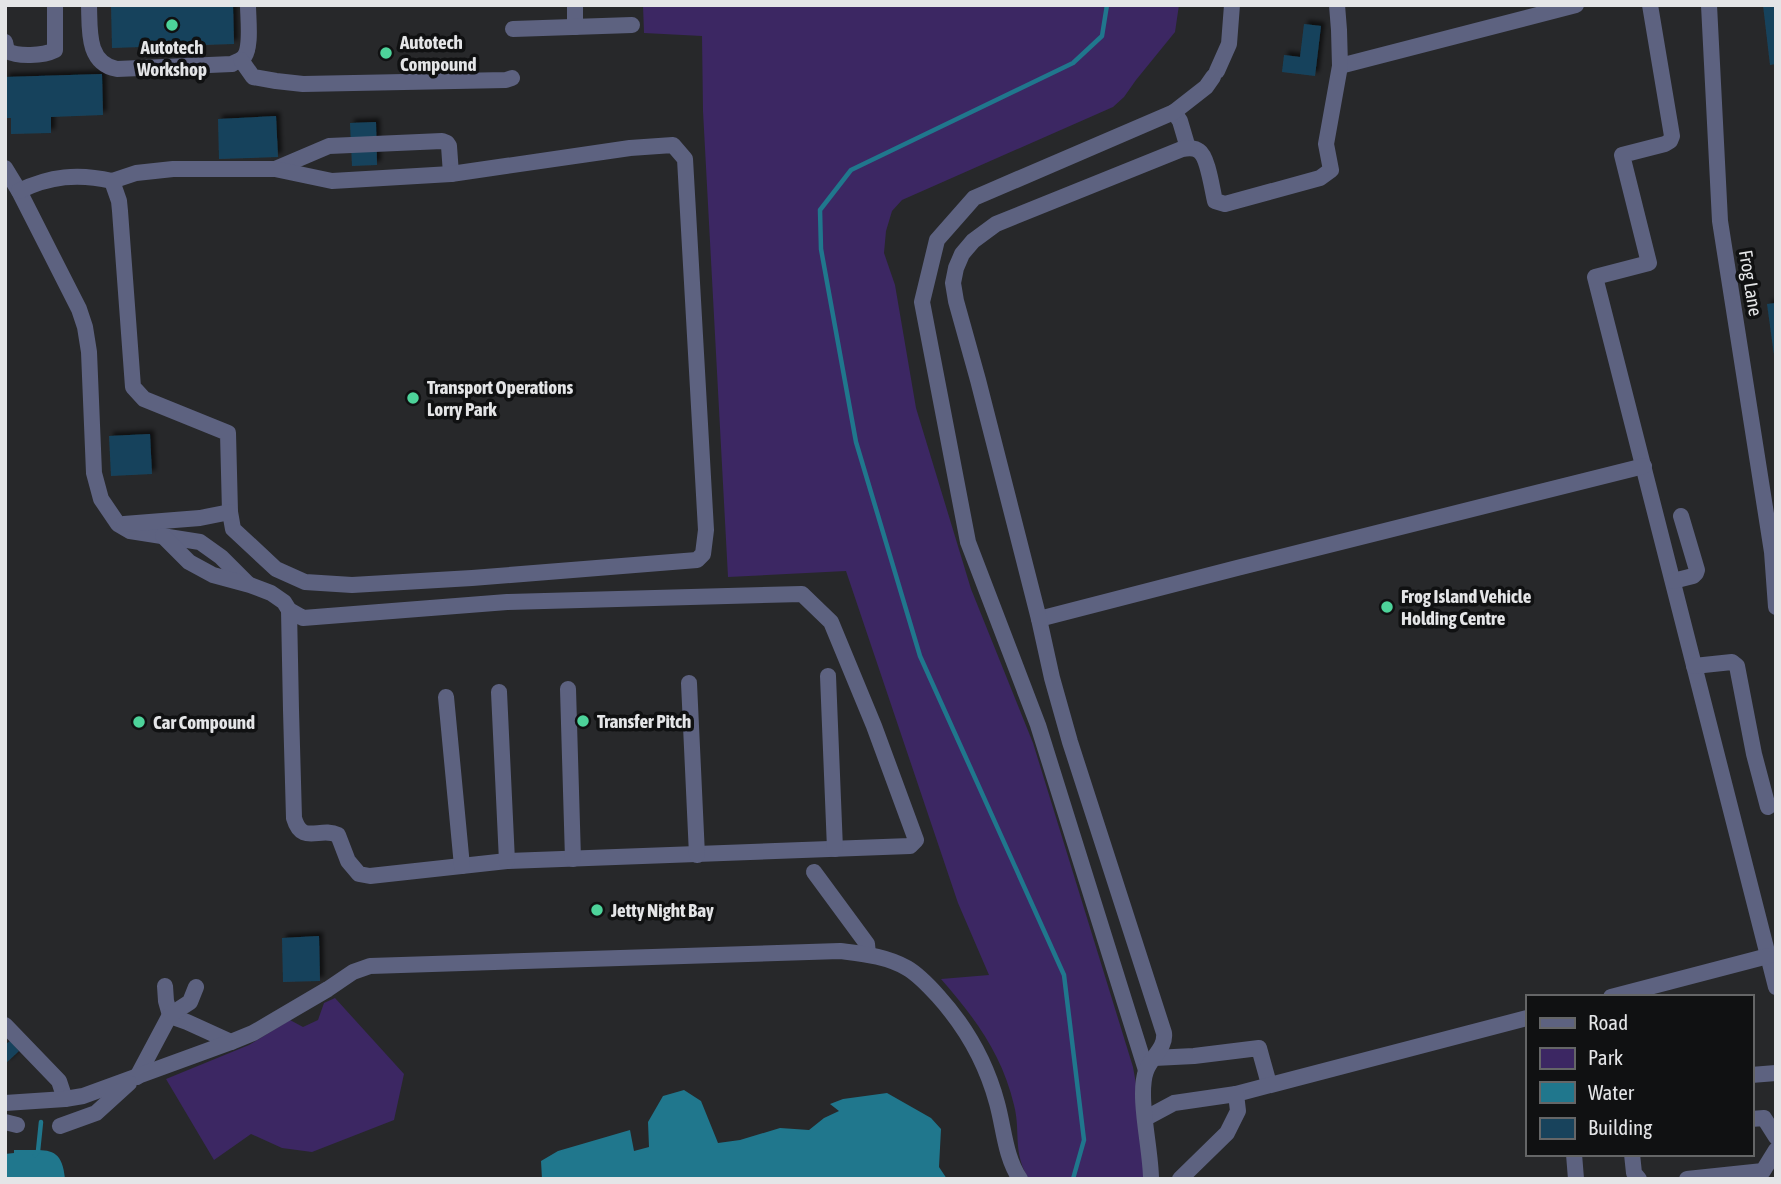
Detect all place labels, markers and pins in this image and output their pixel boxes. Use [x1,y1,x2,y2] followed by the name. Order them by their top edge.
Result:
[164,17,180,33] marker: Autotech Workshop
[399,31,477,75] place label: Autotech Compound
[136,36,207,80] place label: Autotech Workshop
[378,45,394,61] marker: Autotech Compound
[427,376,573,420] place label: Transport Operations Lorry Park
[405,390,421,406] marker: Transport Operations Lorry Park
[1401,585,1532,629] place label: Frog Island Vehicle Holding Centre
[1379,599,1395,615] marker: Frog Island Vehicle Holding Centre
[597,710,691,732] place label: Transfer Pitch
[153,711,255,733] place label: Car Compound
[575,713,591,729] marker: Transfer Pitch
[131,714,147,730] marker: Car Compound
[610,899,714,921] place label: Jetty Night Bay
[589,902,605,918] marker: Jetty Night Bay

